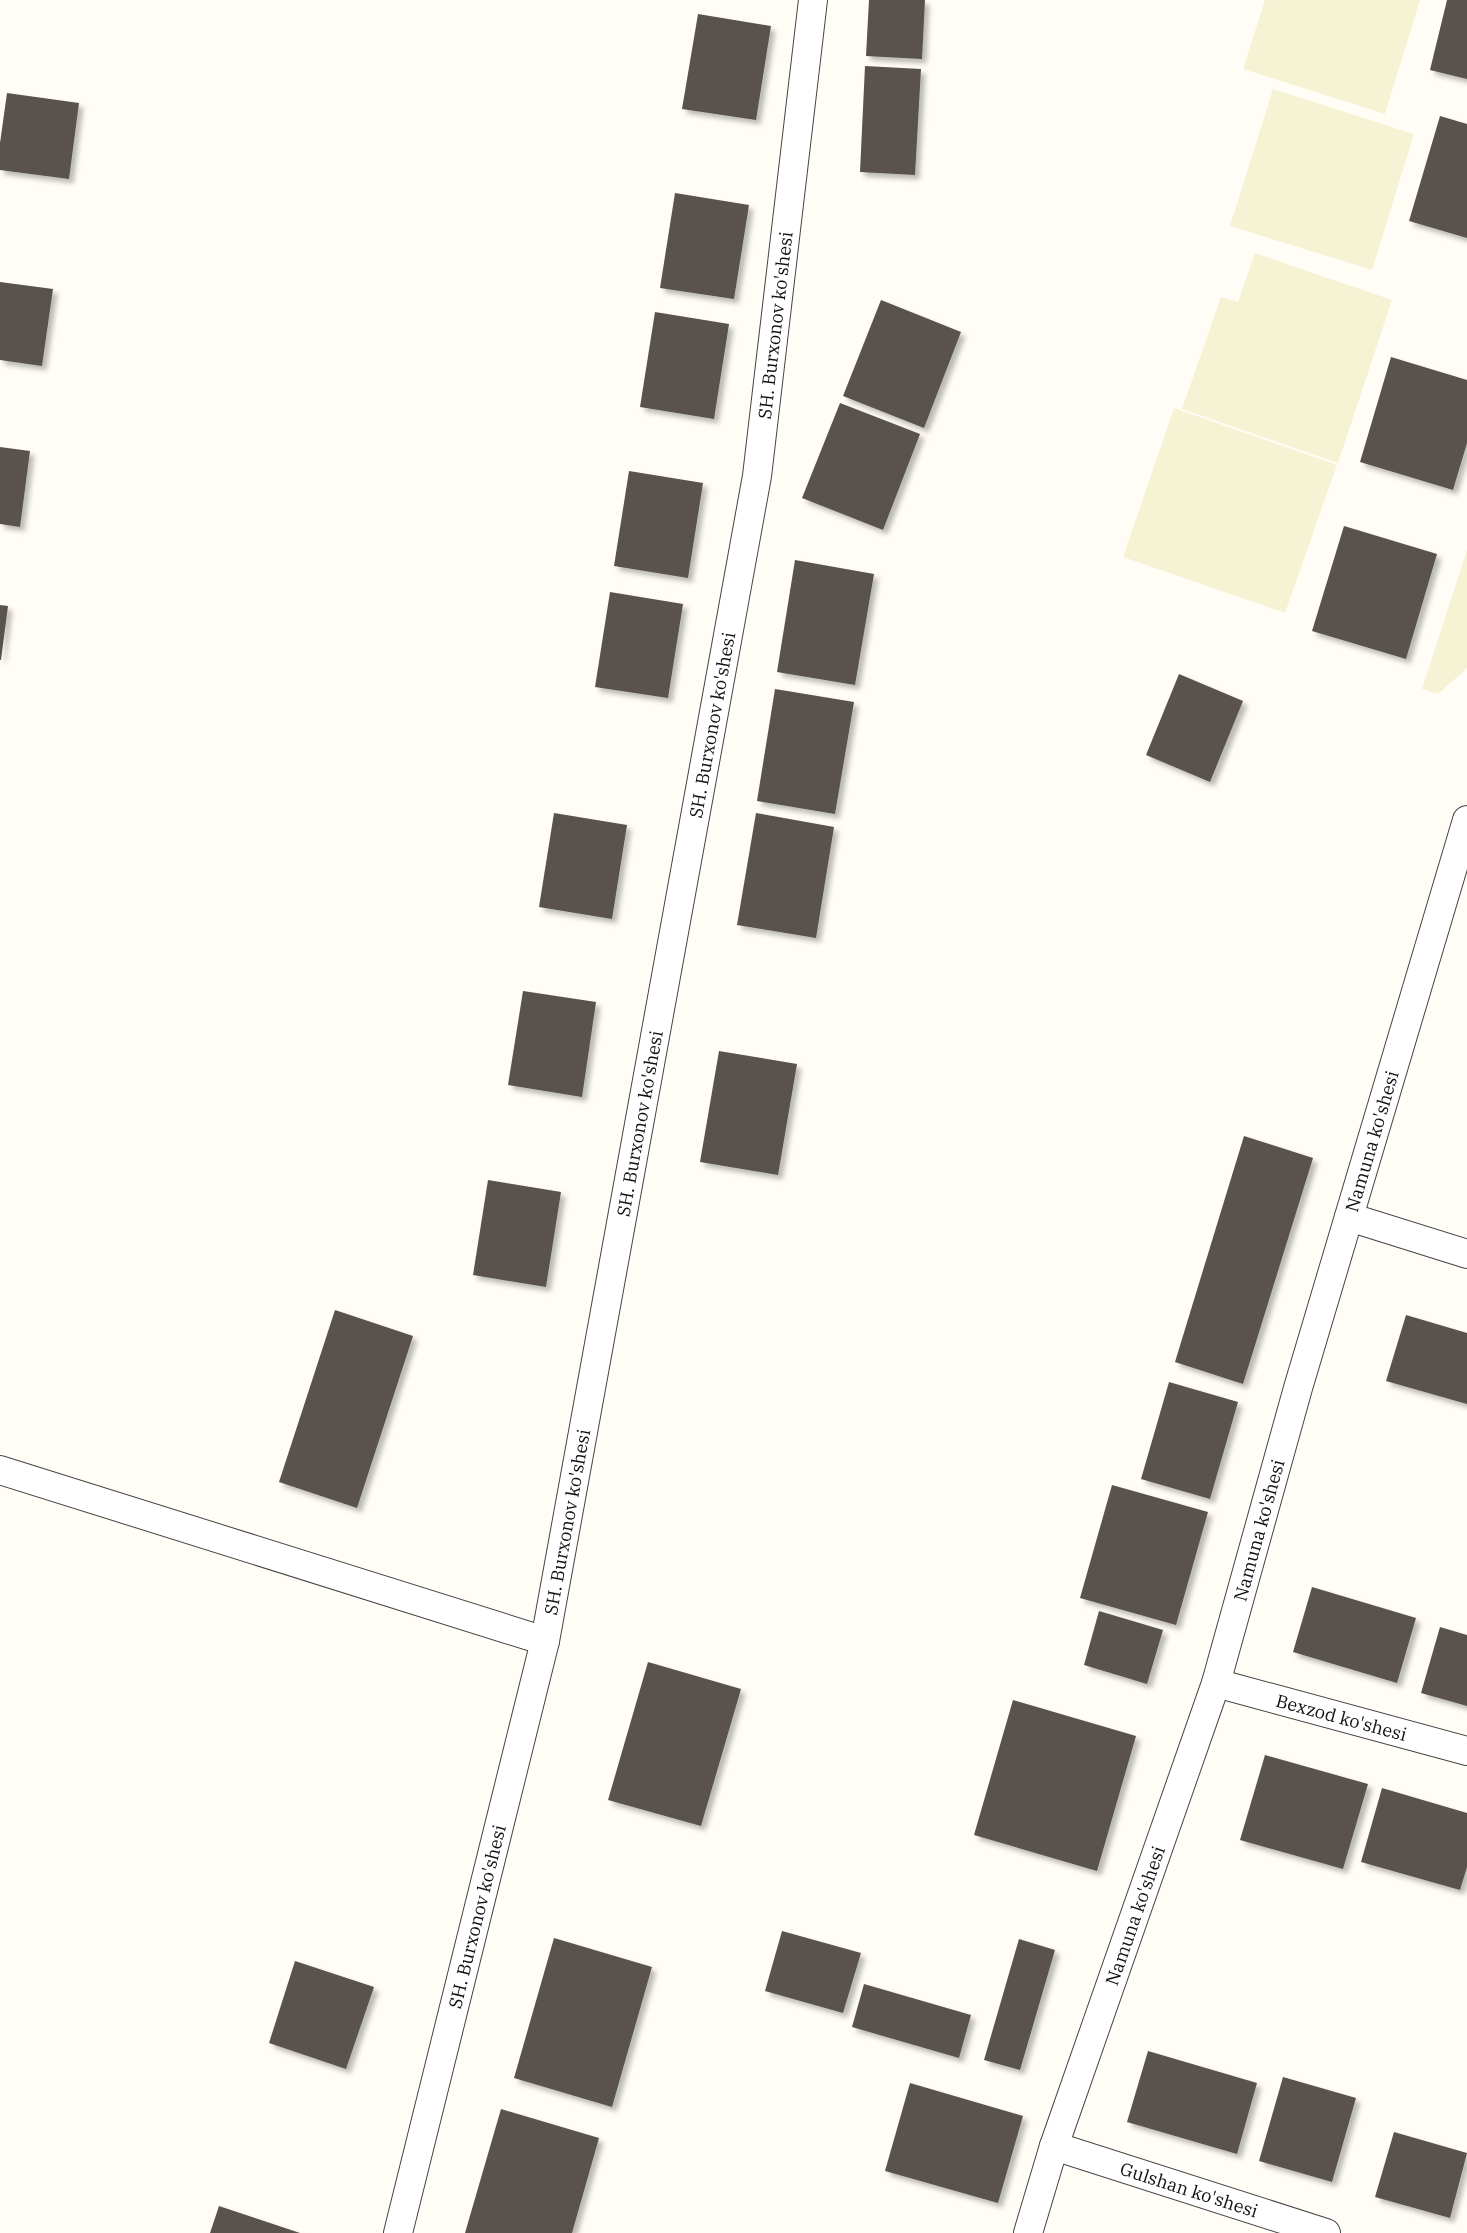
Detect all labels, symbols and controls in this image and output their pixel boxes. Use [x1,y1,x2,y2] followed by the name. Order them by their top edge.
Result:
[752,230,797,420] street label: SH. Burxonov ko'shesi
[683,630,740,820] street label: SH. Burxonov ko'shesi
[611,1028,667,1218] street label: SH. Burxonov ko'shesi
[1340,1068,1403,1215] street label: Namuna ko'shesi
[538,1427,595,1617] street label: SH. Burxonov ko'shesi
[1228,1456,1289,1604] street label: Namuna ko'shesi
[1273,1688,1410,1746] street label: Bexzod ko'shesi
[443,1822,511,2011] street label: SH. Burxonov ko'shesi
[1100,1842,1170,1988] street label: Namuna ko'shesi
[1117,2156,1261,2222] street label: Gulshan ko'shesi

